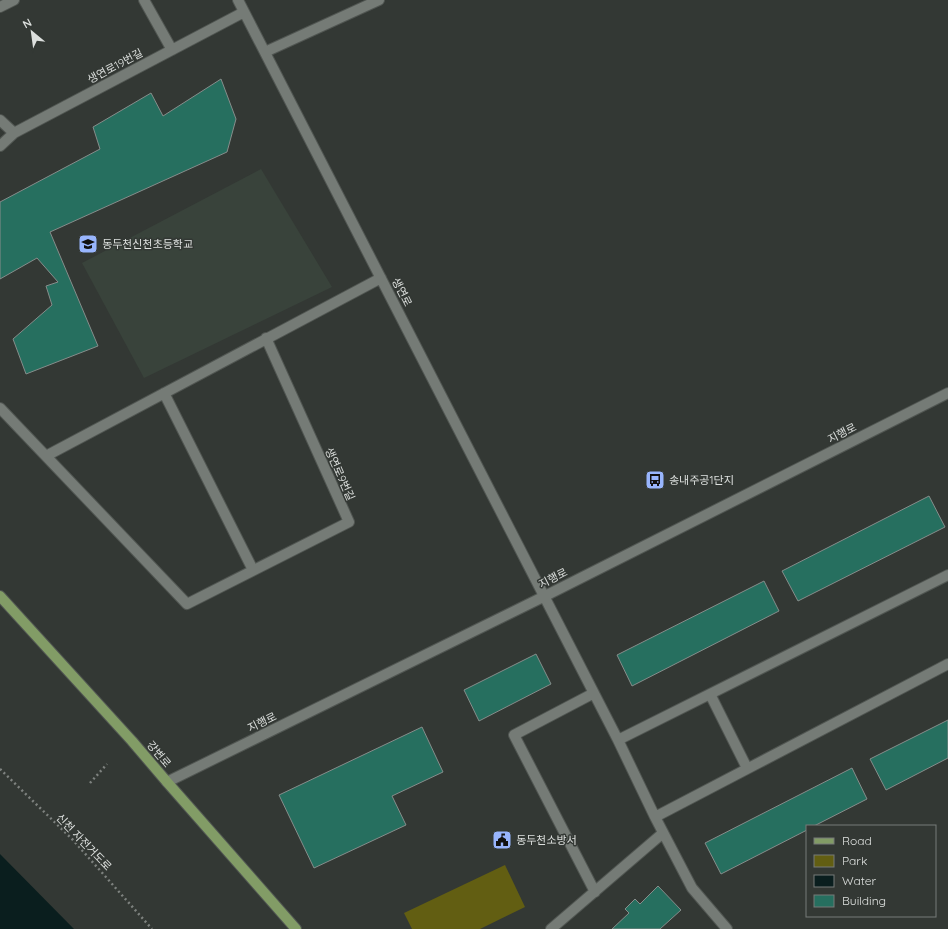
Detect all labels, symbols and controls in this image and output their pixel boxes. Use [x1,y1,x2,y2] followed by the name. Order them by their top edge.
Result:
[12,12,52,52] north arrow
[20,15,34,31] text: N
[85,46,145,86] street label: 생연로19번길
[77,233,99,255] school or university icon: 동두천신천초등학교
[102,237,193,251] place label: 동두천신천초등학교
[389,275,415,309] street label: 생연로
[825,420,859,446] street label: 지행로
[322,445,358,503] street label: 생연로9번길
[644,469,666,491] bus stop icon: 송내주공1단지
[669,473,734,487] place label: 송내주공1단지
[536,565,570,591] street label: 지행로
[245,709,279,735] street label: 지행로
[144,738,174,770] street label: 강변로
[53,811,115,873] street label: 신천 자전거도로
[806,825,936,917] legend
[491,829,513,851] public building icon: 동두천소방서
[516,833,577,847] place label: 동두천소방서
[842,833,872,848] text: Road
[842,853,867,868] text: Park
[842,873,877,888] text: Water
[842,893,886,908] text: Building

